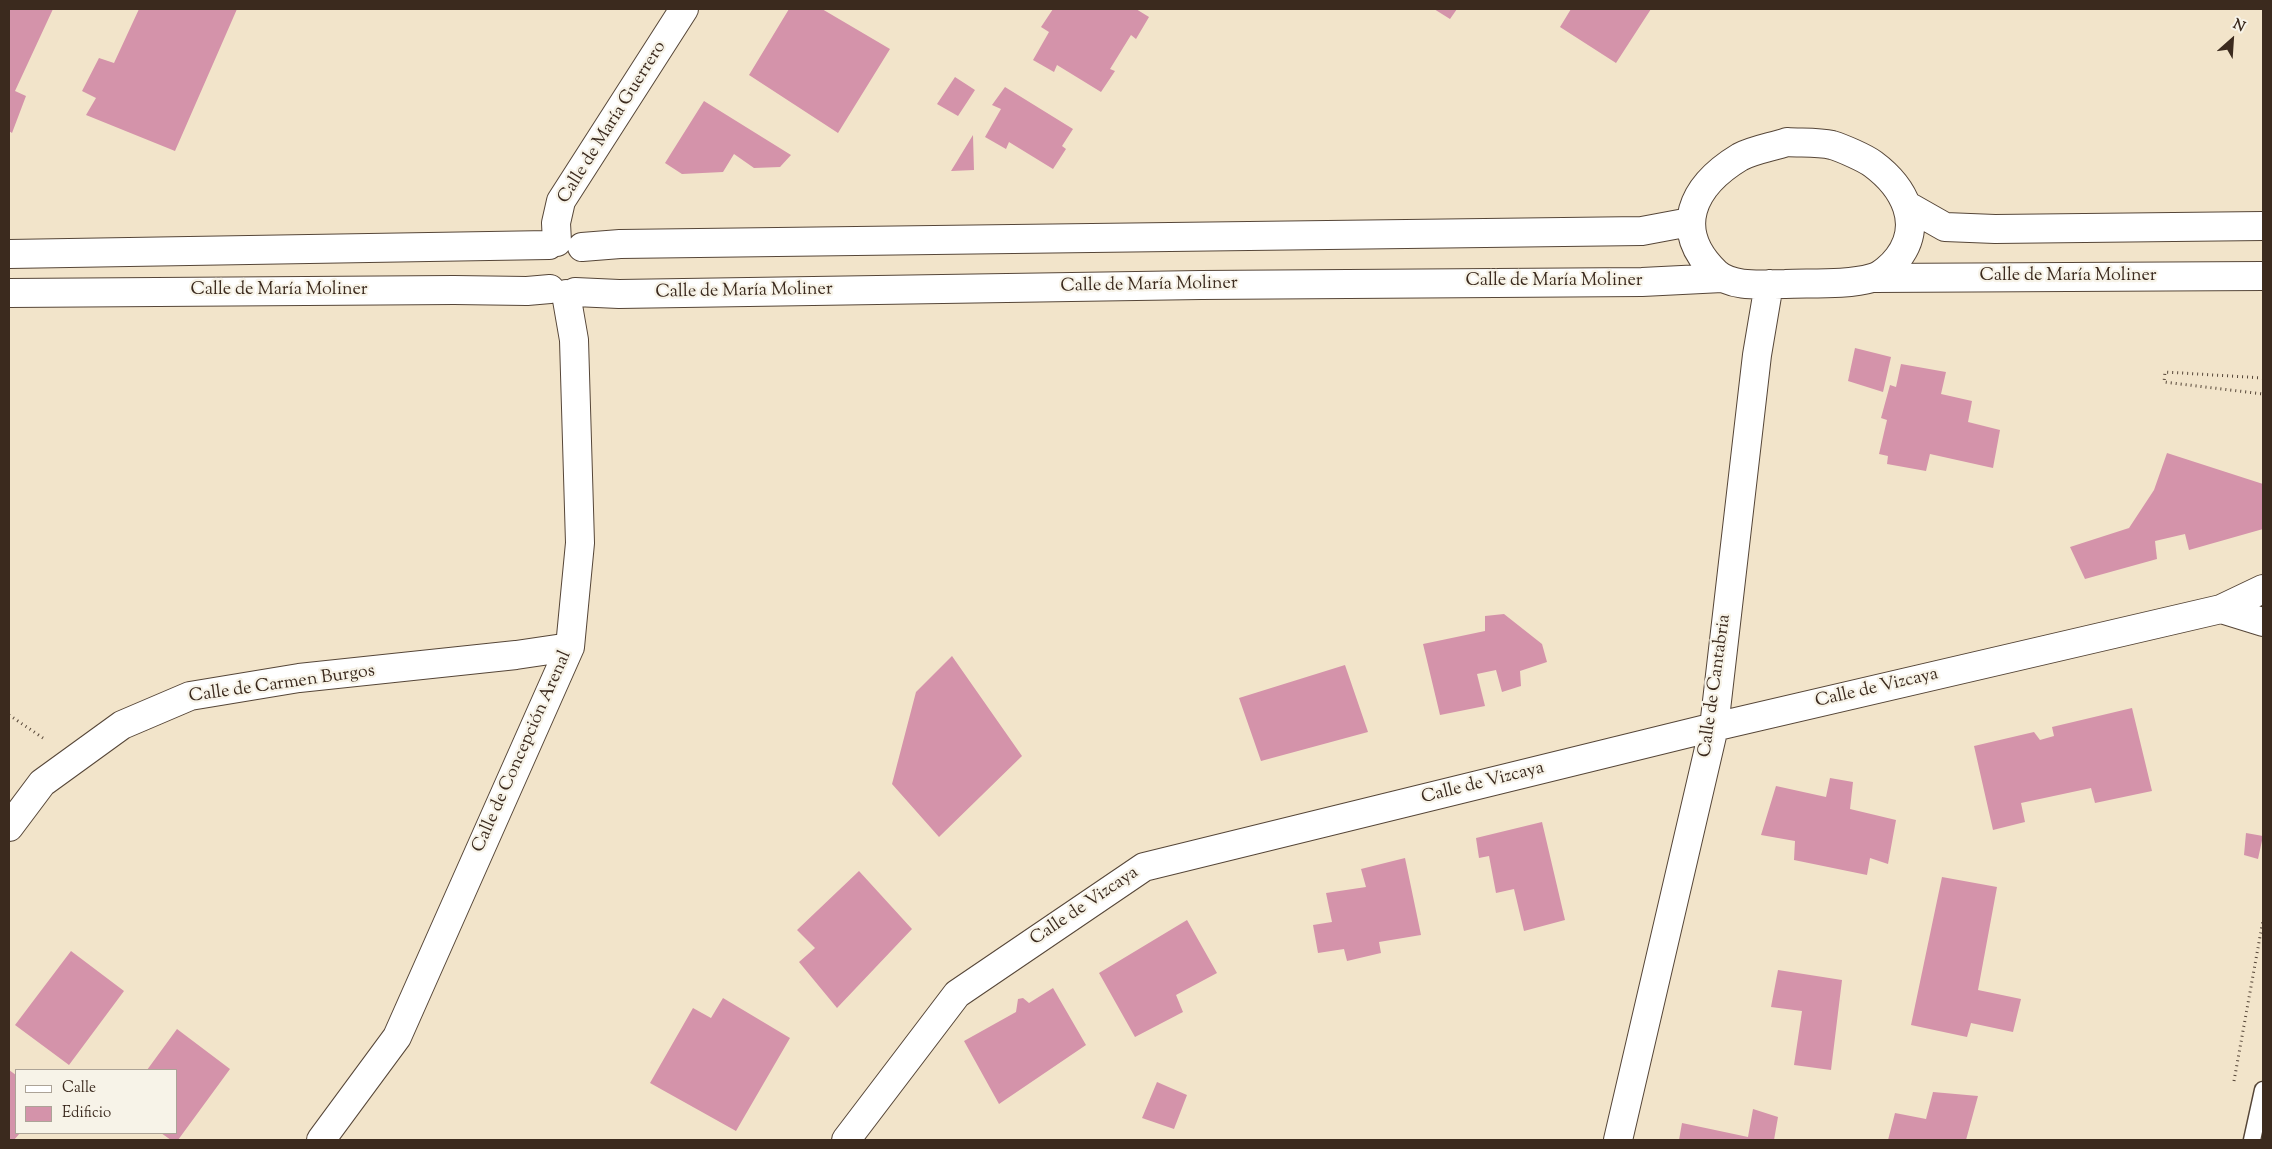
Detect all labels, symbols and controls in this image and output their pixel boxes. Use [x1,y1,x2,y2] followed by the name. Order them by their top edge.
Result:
[2207,15,2257,65] north arrow
[2229,15,2248,38] text: N
[554,38,672,208] street label: Calle de María Guerrero
[1979,266,2157,288] street label: Calle de María Moliner
[1465,271,1643,293] street label: Calle de María Moliner
[1060,274,1238,298] street label: Calle de María Moliner
[190,280,368,302] street label: Calle de María Moliner
[655,280,833,304] street label: Calle de María Moliner
[1695,613,1737,759] street label: Calle de Cantabria
[469,648,577,856] street label: Calle de Concepción Arenal
[188,661,376,709] street label: Calle de Carmen Burgos
[1813,664,1941,714] street label: Calle de Vizcaya
[1419,758,1547,810] street label: Calle de Vizcaya
[1027,863,1143,951] street label: Calle de Vizcaya
[15,1069,178,1134] legend
[62,1078,96,1099] text: Calle
[62,1103,111,1124] text: Edificio

